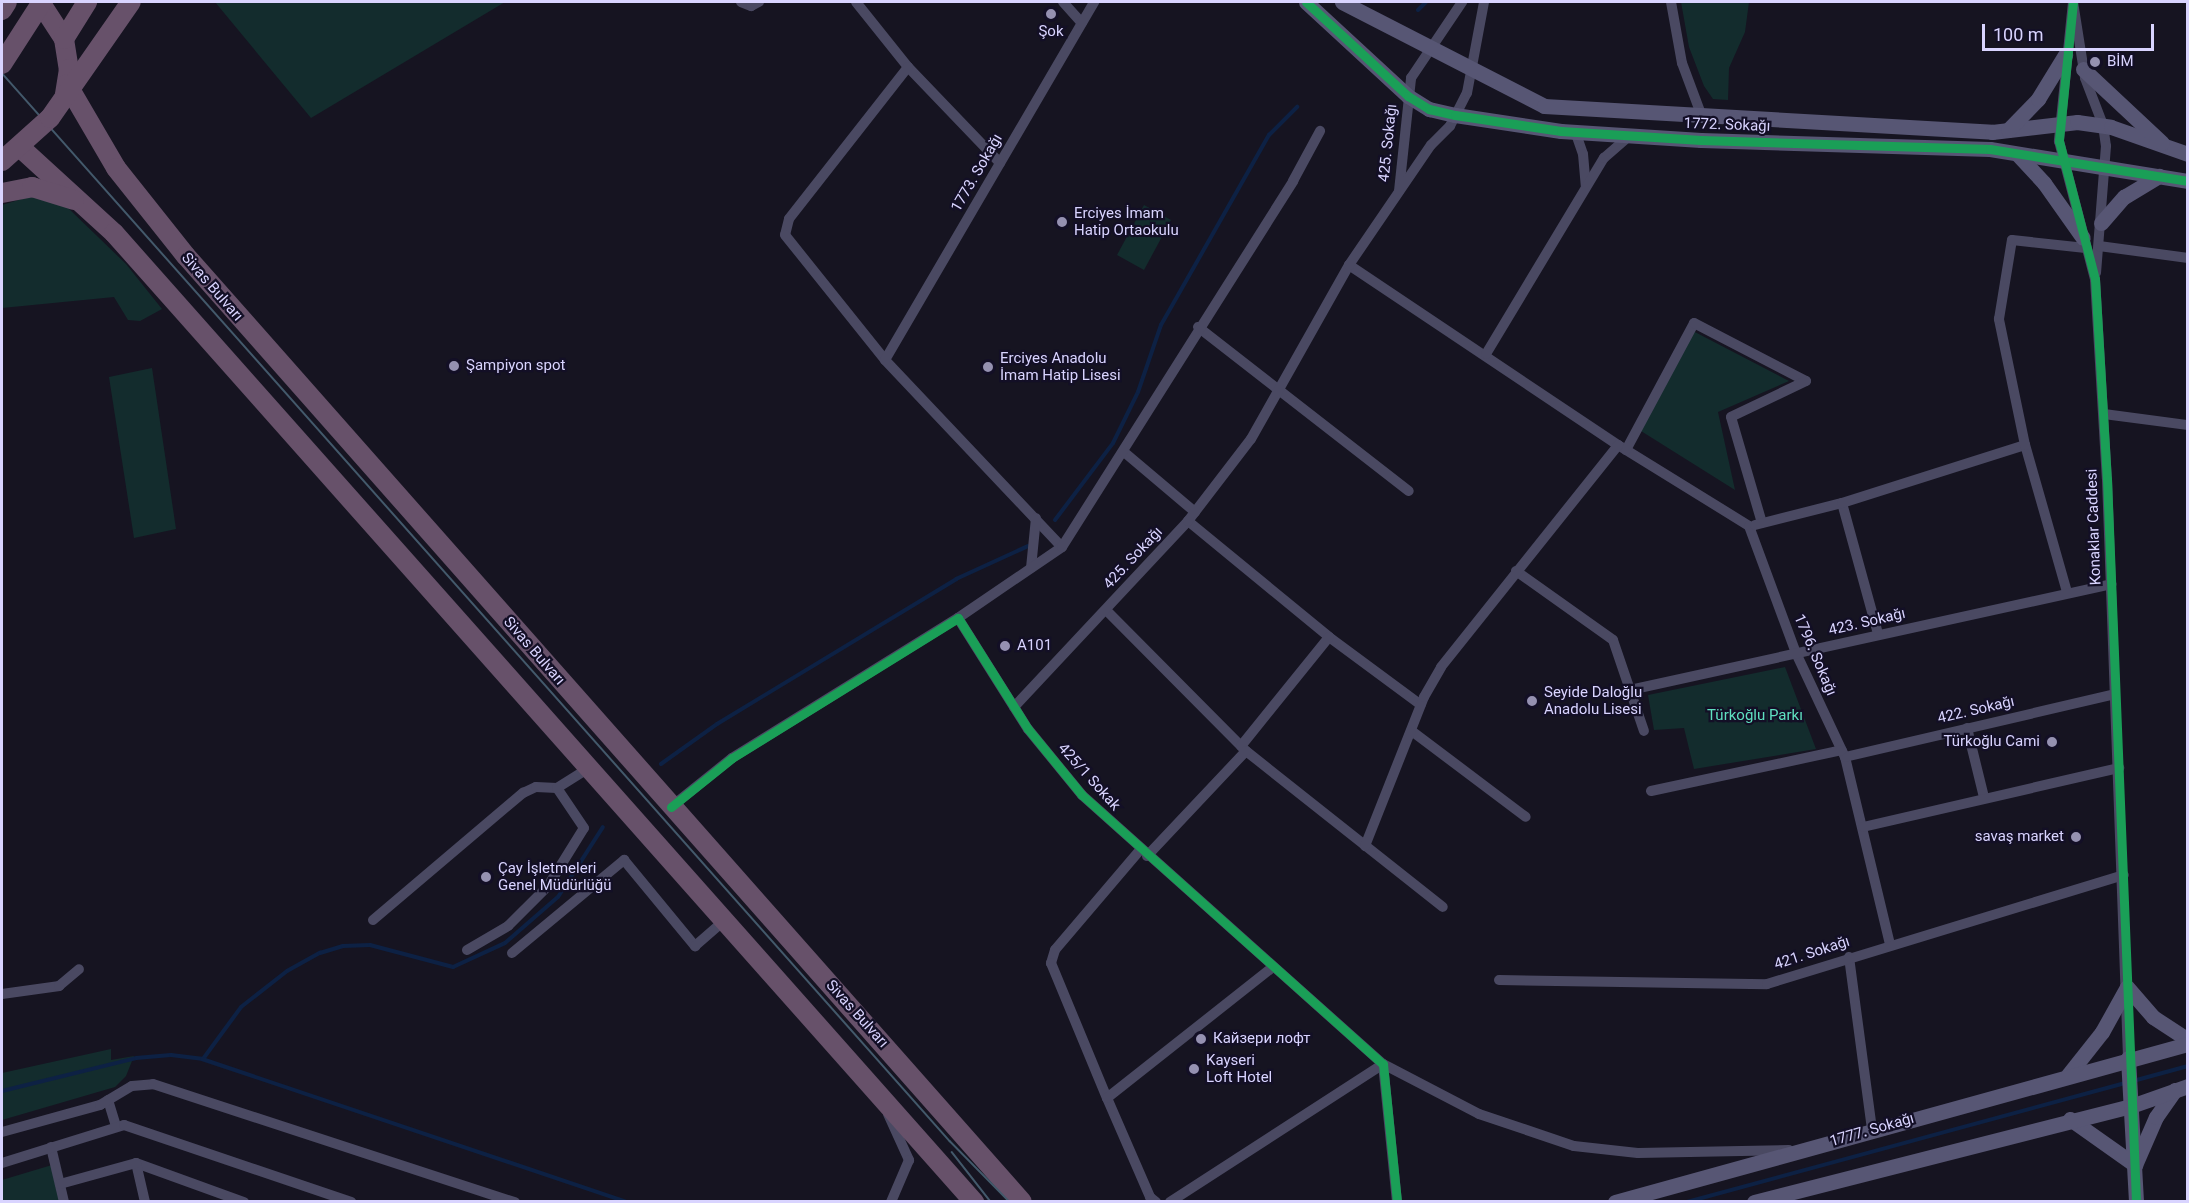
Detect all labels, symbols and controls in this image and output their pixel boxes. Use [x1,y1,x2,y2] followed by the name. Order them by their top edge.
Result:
[1044,7,1058,21] marker: Şok
[1985,12,2158,50] scale bar
[1038,23,1064,41] place label: Şok
[1993,24,2044,45] text: 100 m
[2107,53,2134,71] place label: BİM
[2088,55,2102,69] marker: BİM
[1375,103,1401,183] street label: 425. Sokağı
[1683,114,1771,136] street label: 1772. Sokağı
[948,131,1006,215] street label: 1773. Sokağı
[1074,204,1179,239] place label: Erciyes İmam Hatip Ortaokulu
[1055,215,1069,229] marker: Erciyes İmam Hatip Ortaokulu
[177,249,247,325] street label: Sivas Bulvarı
[1000,349,1121,384] place label: Erciyes Anadolu İmam Hatip Lisesi
[466,357,565,375] place label: Şampiyon spot
[447,359,461,373] marker: Şampiyon spot
[981,360,995,374] marker: Erciyes Anadolu İmam Hatip Lisesi
[2083,468,2105,586] street label: Konaklar Caddesi
[1100,523,1166,593] street label: 425. Sokağı
[1827,604,1907,640] street label: 423. Sokağı
[1790,612,1840,698] street label: 1796. Sokağı
[499,613,569,689] street label: Sivas Bulvarı
[1017,637,1052,655] place label: A101
[998,639,1012,653] marker: A101
[1544,683,1642,718] place label: Seyide Daloğlu Anadolu Lisesi
[1936,692,2016,728] street label: 422. Sokağı
[1525,694,1539,708] marker: Seyide Daloğlu Anadolu Lisesi
[1707,707,1803,725] park label: Türkoğlu Parkı
[1943,733,2040,751] place label: Türkoğlu Cami
[2045,735,2059,749] marker: Türkoğlu Cami
[1054,740,1124,814] street label: 425/1 Sokak
[1975,828,2064,846] place label: savaş market
[2069,830,2083,844] marker: savaş market
[498,859,612,894] place label: Çay İşletmeleri Genel Müdürlüğü
[479,870,493,884] marker: Çay İşletmeleri Genel Müdürlüğü
[1772,932,1852,974] street label: 421. Sokağı
[822,977,892,1051] street label: Sivas Bulvarı
[1213,1030,1311,1048] place label: Кайзери лофт
[1194,1032,1208,1046] marker: Кайзери лофт
[1206,1051,1272,1086] place label: Kayseri Loft Hotel
[1187,1062,1201,1076] marker: Kayseri Loft Hotel
[1828,1109,1916,1151] street label: 1777. Sokağı

